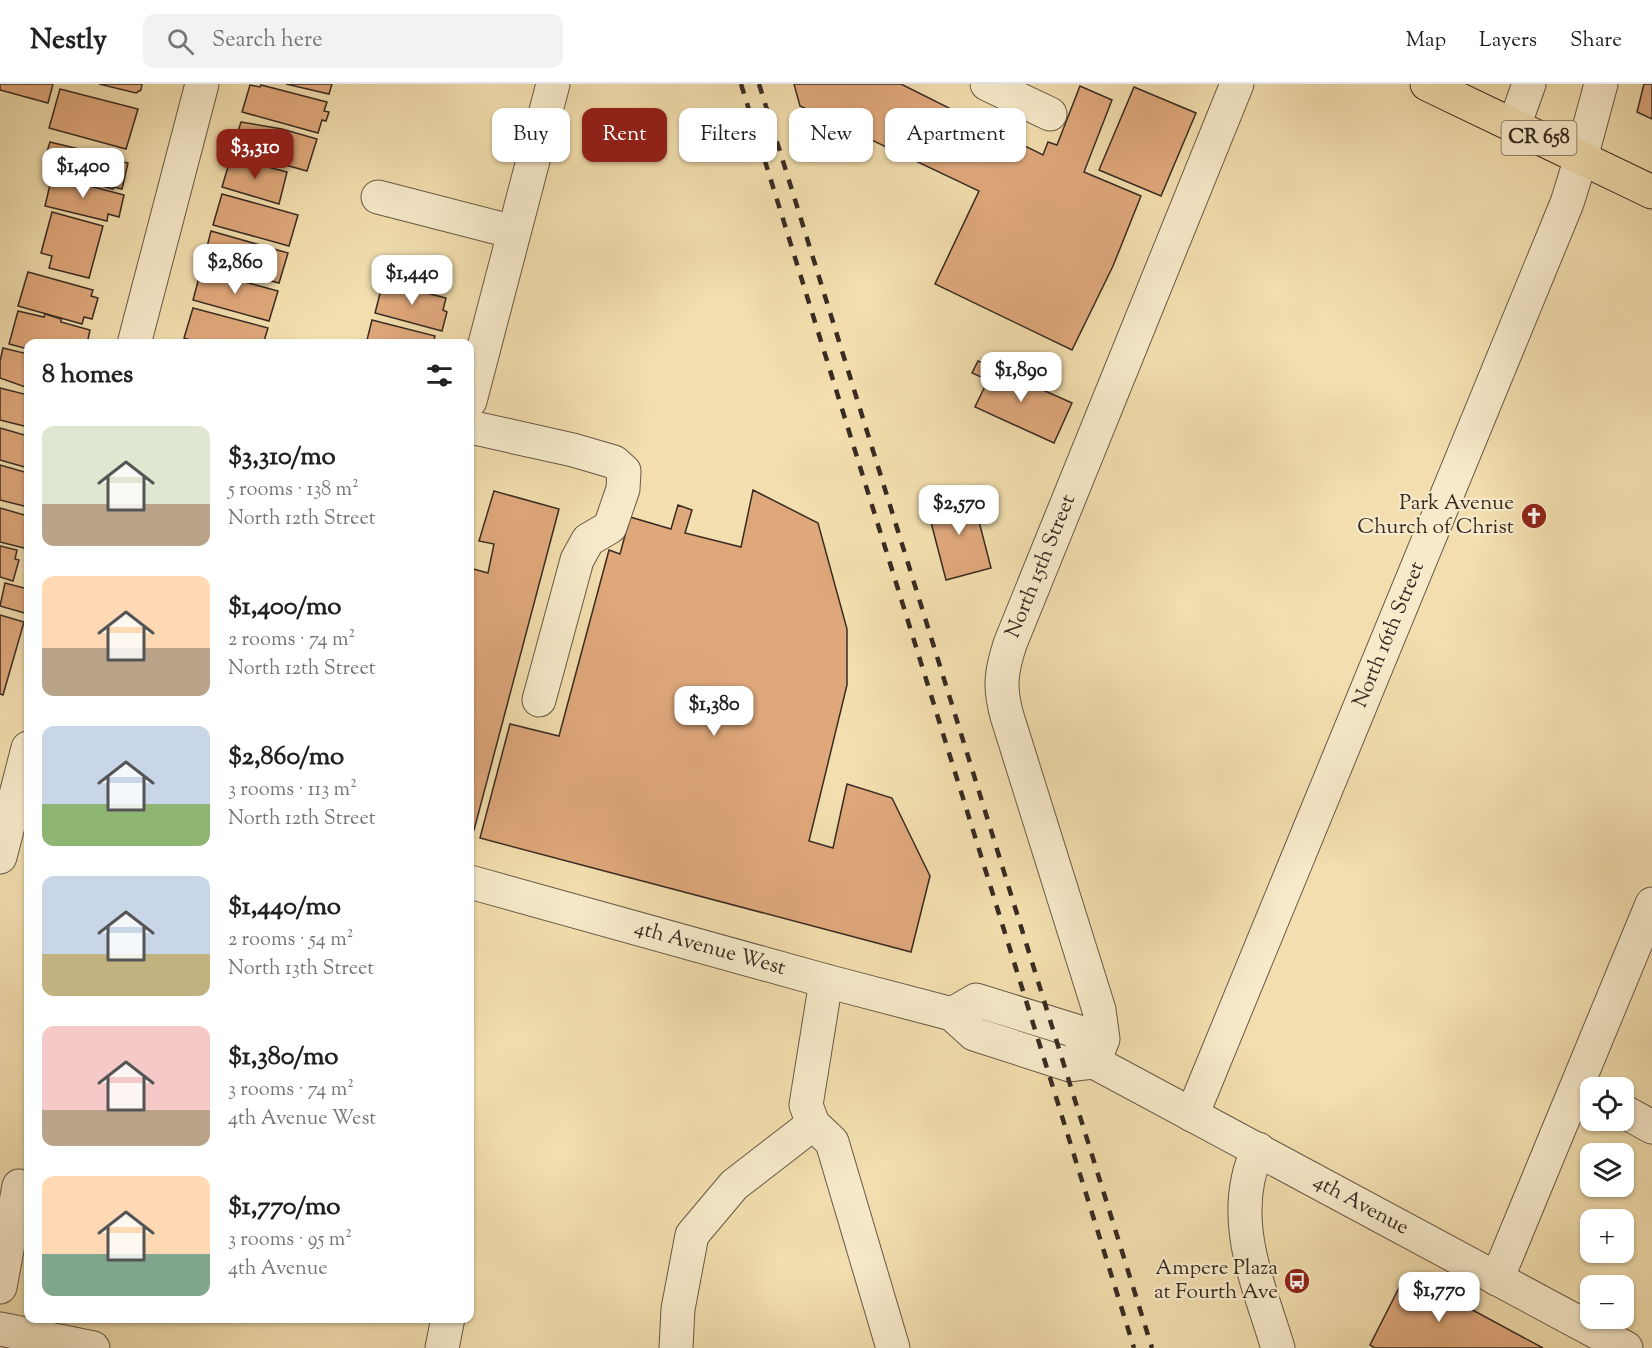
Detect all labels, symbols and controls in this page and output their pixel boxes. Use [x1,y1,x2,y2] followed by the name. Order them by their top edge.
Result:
[143,14,563,68] search box
[30,21,107,61] text: Nestly
[164,25,197,58] icon: search
[212,25,322,57] text: Search here
[1406,26,1446,56] text: Map
[1479,26,1537,56] text: Layers
[1570,26,1622,56] text: Share
[492,108,570,162] chip: Buy
[582,108,667,162] chip: Rent
[679,108,777,162] chip: Filters
[789,108,873,162] chip: New
[885,108,1026,162] chip: Apartment
[1502,121,1576,155] road number: CR 658
[206,129,304,180] pin: $3,310
[231,134,280,163] text: $3,310
[34,148,132,199] pin: $1,400
[56,153,110,182] text: $1,400
[186,244,284,295] pin: $2,860
[207,249,263,278] text: $2,860
[363,255,461,306] pin: $1,440
[385,260,439,289] text: $1,440
[972,352,1070,403] pin: $1,890
[42,357,133,394] text: 8 homes
[995,357,1047,386] text: $1,890
[423,359,456,392] icon: filters
[228,439,336,476] text: $3,310/mo
[90,450,162,522] icon: home
[228,476,359,505] text: 5 rooms · 138 m²
[910,485,1008,536] pin: $2,570
[1357,489,1514,543] place label: Park Avenue Church of Christ
[933,490,985,519] text: $2,570
[999,490,1084,643] street label: North 15th Street
[1519,501,1549,531] church icon: Park Avenue Church of Christ
[228,505,376,534] text: North 12th Street
[1346,557,1433,713] street label: North 16th Street
[228,589,342,626] text: $1,400/mo
[90,600,162,672] icon: home
[228,626,355,655] text: 2 rooms · 74 m²
[228,655,376,684] text: North 12th Street
[665,686,763,737] pin: $1,380
[688,691,740,720] text: $1,380
[228,739,344,776] text: $2,860/mo
[90,750,162,822] icon: home
[228,776,357,805] text: 3 rooms · 113 m²
[228,805,376,834] text: North 12th Street
[228,889,341,926] text: $1,440/mo
[90,900,162,972] icon: home
[631,913,789,984] street label: 4th Avenue West
[228,926,353,955] text: 2 rooms · 54 m²
[228,955,374,984] text: North 13th Street
[228,1039,338,1076] text: $1,380/mo
[90,1050,162,1122] icon: home
[228,1076,354,1105] text: 3 rooms · 74 m²
[1580,1077,1634,1329] map controls
[1580,1077,1634,1131] button: locate
[228,1105,376,1134] text: 4th Avenue West
[1580,1143,1634,1197] button: layers
[1307,1167,1414,1243] street label: 4th Avenue
[228,1189,340,1226] text: $1,770/mo
[90,1200,162,1272] icon: home
[1580,1209,1634,1263] button: +
[228,1226,352,1255] text: 3 rooms · 95 m²
[1154,1254,1278,1308] place label: Ampere Plaza at Fourth Ave
[228,1255,328,1284] text: 4th Avenue
[1282,1266,1312,1296] bus stop icon: Ampere Plaza at Fourth Ave
[1390,1272,1488,1323] pin: $1,770
[1580,1275,1634,1329] button: −
[1413,1277,1465,1306] text: $1,770

